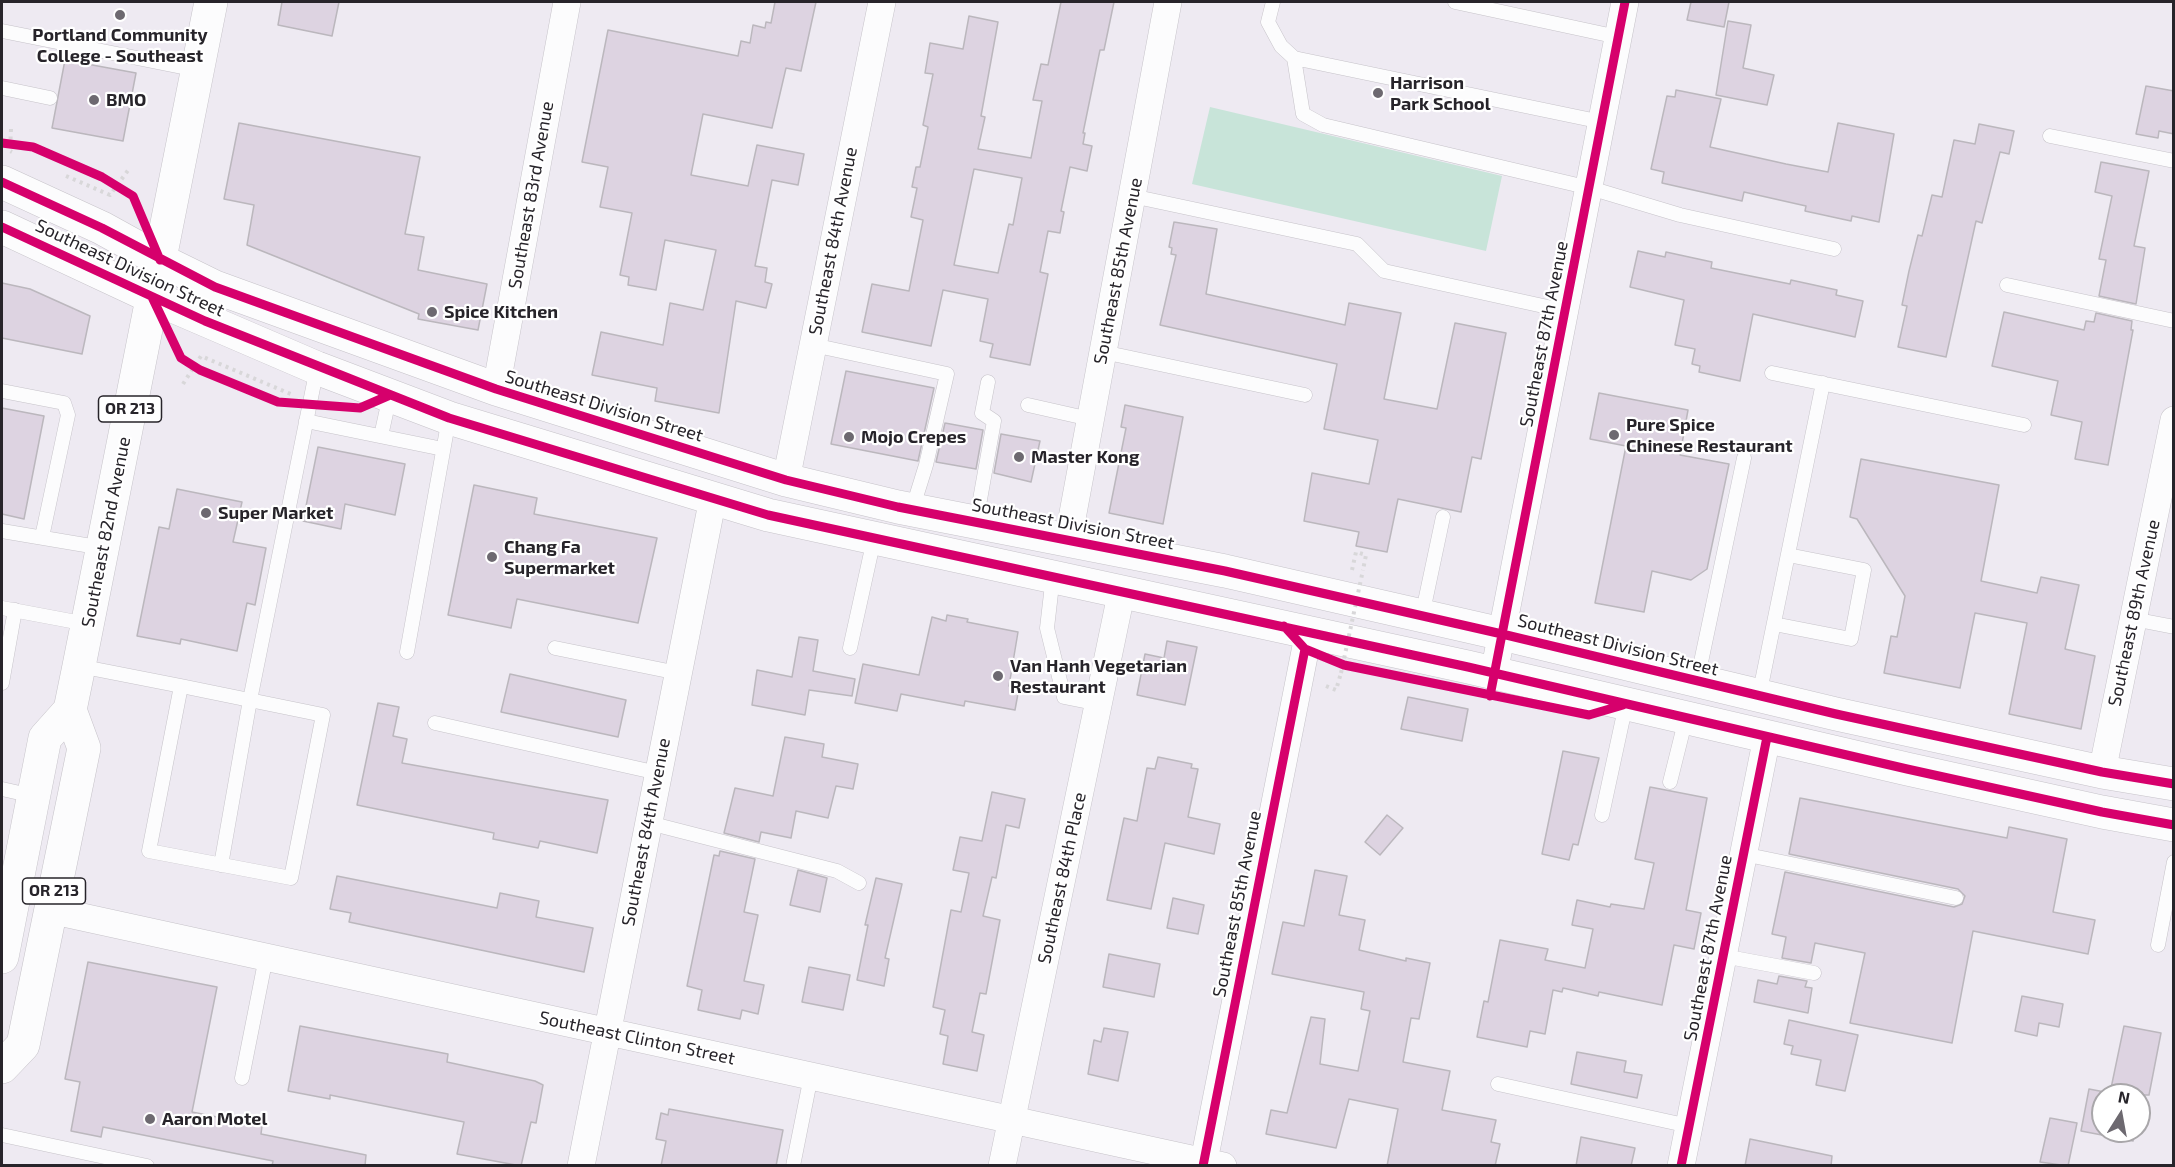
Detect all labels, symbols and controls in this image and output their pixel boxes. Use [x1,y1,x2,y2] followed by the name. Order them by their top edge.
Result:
[113,8,127,22] marker: Portland Community College - Southeast
[32,24,208,66] place label: Portland Community College - Southeast
[1390,72,1491,115] place label: Harrison Park School
[1371,86,1385,100] marker: Harrison Park School
[106,89,146,111] place label: BMO
[87,93,101,107] marker: BMO
[504,100,558,290] street label: Southeast 83rd Avenue
[804,145,862,337] street label: Southeast 84th Avenue
[1089,176,1147,366] street label: Southeast 85th Avenue
[32,215,228,321] street label: Southeast Division Street
[1515,239,1573,429] street label: Southeast 87th Avenue
[444,301,558,323] place label: Spice Kitchen
[425,305,439,319] marker: Spice Kitchen
[502,366,706,446] street label: Southeast Division Street
[98,396,162,422] road number: OR 213
[1626,414,1793,456] place label: Pure Spice Chinese Restaurant
[861,426,966,448] place label: Mojo Crepes
[1607,428,1621,442] marker: Pure Spice Chinese Restaurant
[842,430,856,444] marker: Mojo Crepes
[77,435,135,629] street label: Southeast 82nd Avenue
[1031,446,1139,468] place label: Master Kong
[1012,450,1026,464] marker: Master Kong
[970,494,1176,554] street label: Southeast Division Street
[218,502,333,524] place label: Super Market
[199,506,213,520] marker: Super Market
[2104,518,2164,708] street label: Southeast 89th Avenue
[504,536,615,578] place label: Chang Fa Supermarket
[485,550,499,564] marker: Chang Fa Supermarket
[1515,610,1721,680] street label: Southeast Division Street
[1010,655,1187,698] place label: Van Hanh Vegetarian Restaurant
[991,669,1005,683] marker: Van Hanh Vegetarian Restaurant
[617,736,675,928] street label: Southeast 84th Avenue
[1033,790,1091,966] street label: Southeast 84th Place
[1208,809,1266,999] street label: Southeast 85th Avenue
[1679,853,1737,1043] street label: Southeast 87th Avenue
[22,878,86,904] road number: OR 213
[537,1007,737,1069] street label: Southeast Clinton Street
[2091,1083,2151,1143] north arrow
[2117,1086,2132,1107] text: N
[162,1108,267,1130] place label: Aaron Motel
[143,1112,157,1126] marker: Aaron Motel

